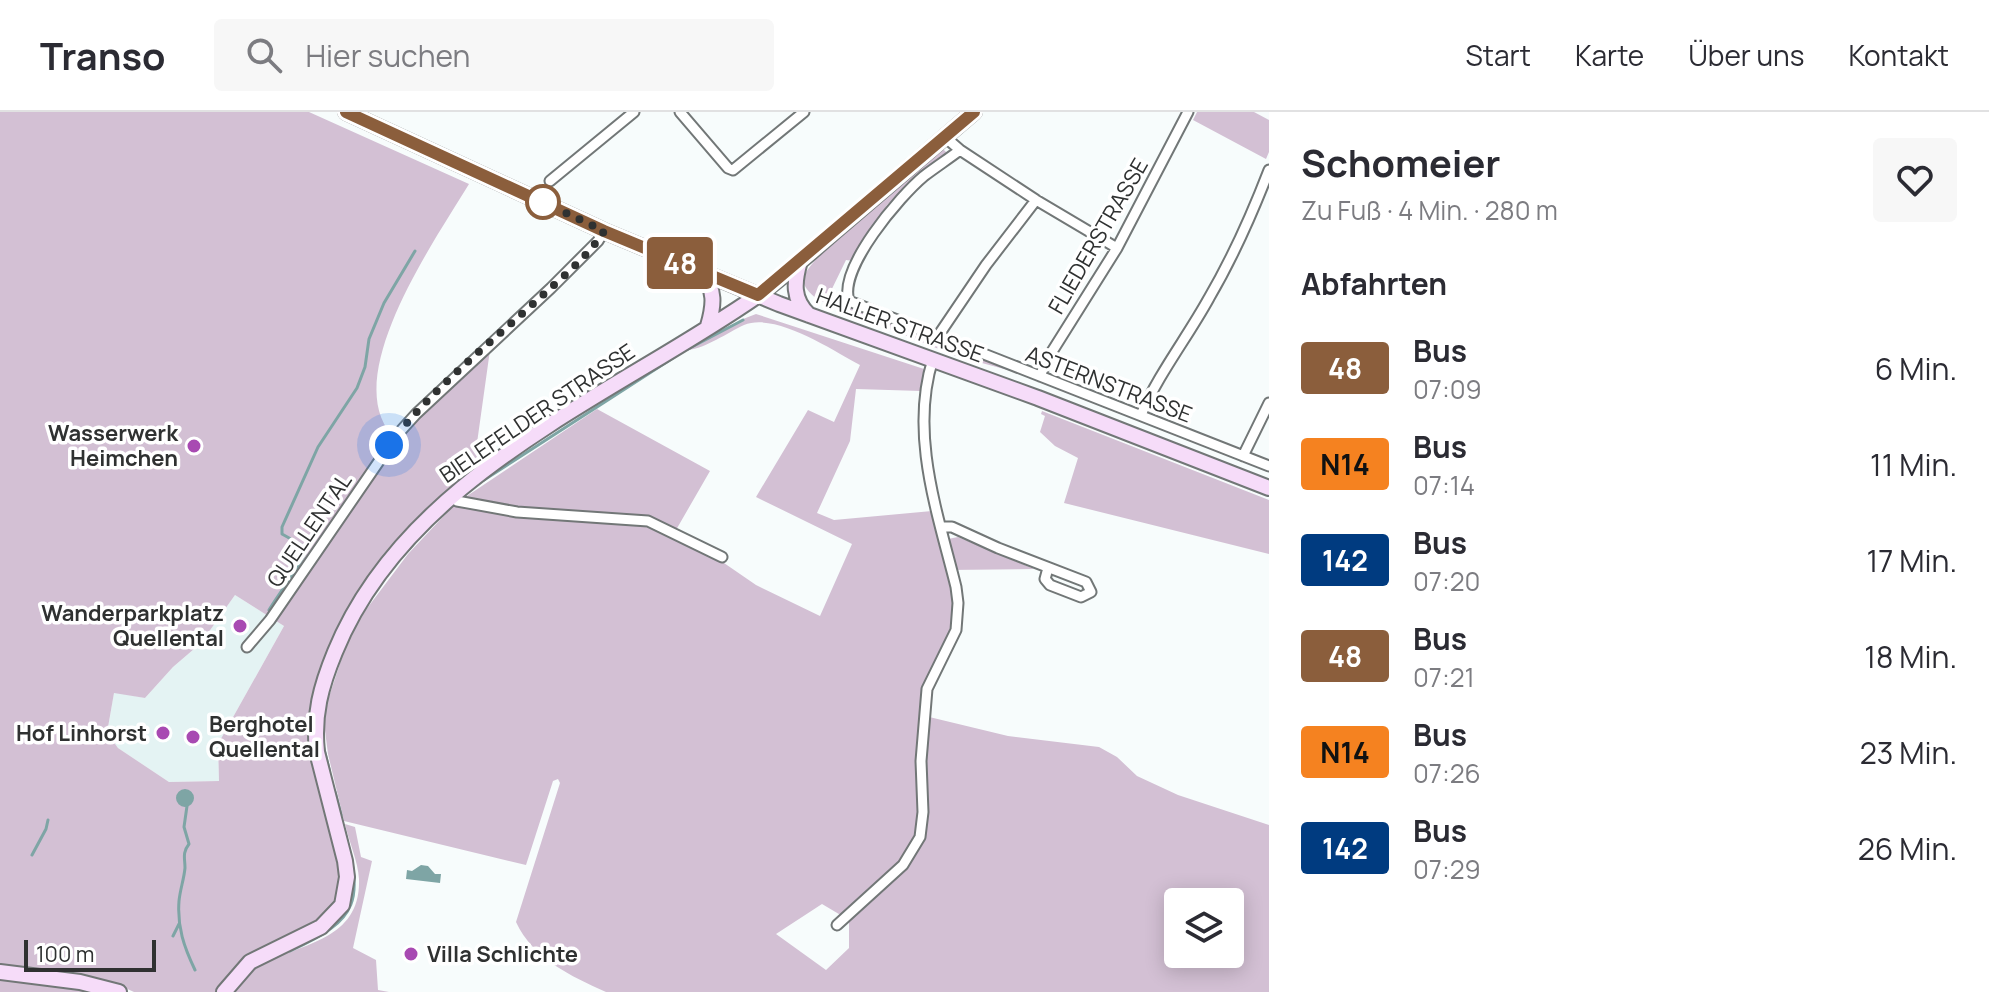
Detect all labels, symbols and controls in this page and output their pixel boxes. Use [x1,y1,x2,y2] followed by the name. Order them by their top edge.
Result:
[214,19,774,91] search box
[40,29,166,81] text: Transo
[242,33,286,77] icon: search
[306,35,470,76] text: Hier suchen
[1466,36,1531,74] text: Start
[1575,36,1644,74] text: Karte
[1688,36,1804,74] text: Über uns
[1848,36,1949,74] text: Kontakt
[1301,136,1501,188] text: Schomeier
[1873,138,1957,222] button: heart
[1041,153,1155,319] street label: FLIEDERSTRASSE
[526,185,560,219] unlabelled marker
[1301,192,1558,228] text: Zu Fuß · 4 Min. · 280 m
[644,237,716,289] line badge: 48
[663,244,697,282] text: 48
[1301,263,1447,304] text: Abfahrten
[812,281,988,369] street label: HALLER STRASSE
[1413,330,1467,371] text: Bus
[434,336,640,490] street label: BIELEFELDER STRASSE
[1022,339,1196,429] street label: ASTERNSTRASSE
[1875,348,1957,389] text: 6 Min.
[1328,349,1362,387] text: 48
[1413,371,1482,407] text: 07:09
[48,418,179,473] place label: Wasserwerk Heimchen
[369,425,409,465] your location
[1413,426,1467,467] text: Bus
[185,437,203,455] marker: Wasserwerk Heimchen
[1870,444,1957,485] text: 11 Min.
[1320,445,1370,483] text: N14
[260,467,358,593] street label: QUELLENTAL
[1413,467,1475,503] text: 07:14
[1413,522,1467,563] text: Bus
[1867,540,1957,581] text: 17 Min.
[1322,541,1368,579] text: 142
[1413,563,1480,599] text: 07:20
[41,598,224,653] place label: Wanderparkplatz Quellental
[231,617,249,635] marker: Wanderparkplatz Quellental
[1413,618,1467,659] text: Bus
[1864,636,1957,677] text: 18 Min.
[1328,637,1362,675] text: 48
[1413,659,1475,695] text: 07:21
[209,709,320,764] place label: Berghotel Quellental
[1413,714,1467,755] text: Bus
[16,718,147,748] place label: Hof Linhorst
[154,724,172,742] marker: Hof Linhorst
[184,728,202,746] marker: Berghotel Quellental
[1860,732,1957,773] text: 23 Min.
[1320,733,1370,771] text: N14
[1413,755,1481,791] text: 07:26
[1413,810,1467,851] text: Bus
[1858,828,1957,869] text: 26 Min.
[1322,829,1368,867] text: 142
[1413,851,1481,887] text: 07:29
[1164,888,1244,968] map controls
[1164,888,1244,968] button: layers
[24,936,156,972] scale bar
[36,939,94,969] text: 100 m
[427,939,578,969] place label: Villa Schlichte
[402,945,420,963] marker: Villa Schlichte

